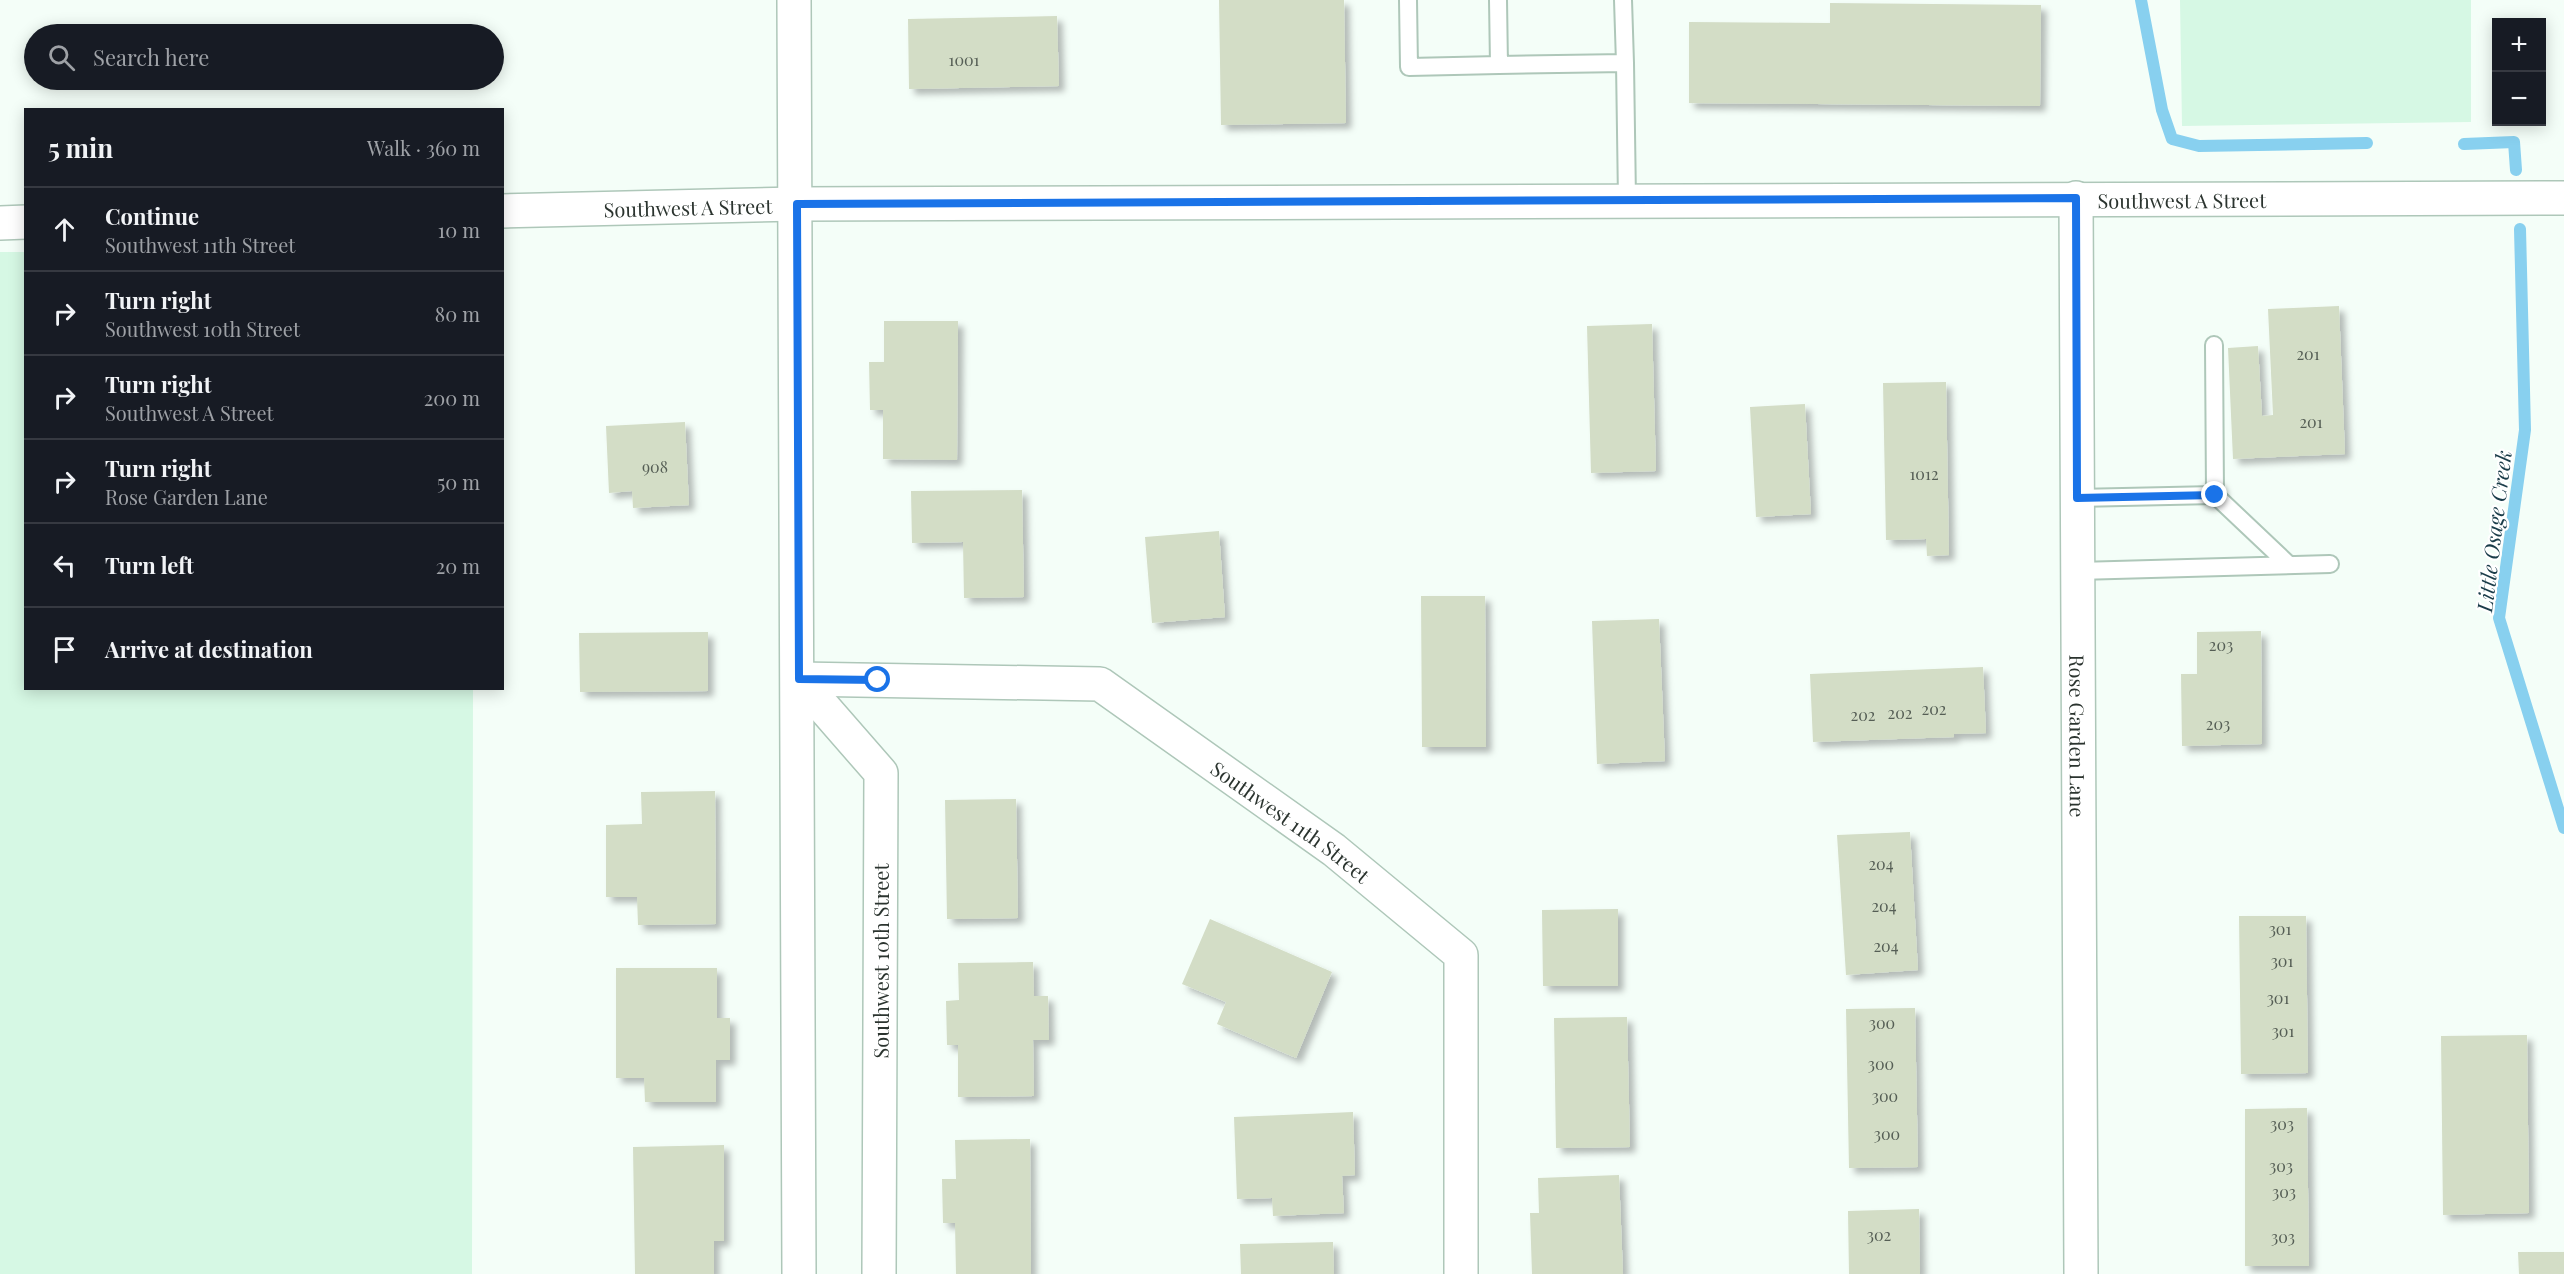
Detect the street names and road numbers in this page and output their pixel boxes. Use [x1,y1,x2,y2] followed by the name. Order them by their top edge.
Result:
[2097,186,2267,213] street label: Southwest A Street
[603,191,774,222] street label: Southwest A Street
[2065,654,2092,818] street label: Rose Garden Lane
[1206,754,1377,889] street label: Southwest 11th Street
[867,863,894,1058] street label: Southwest 10th Street

